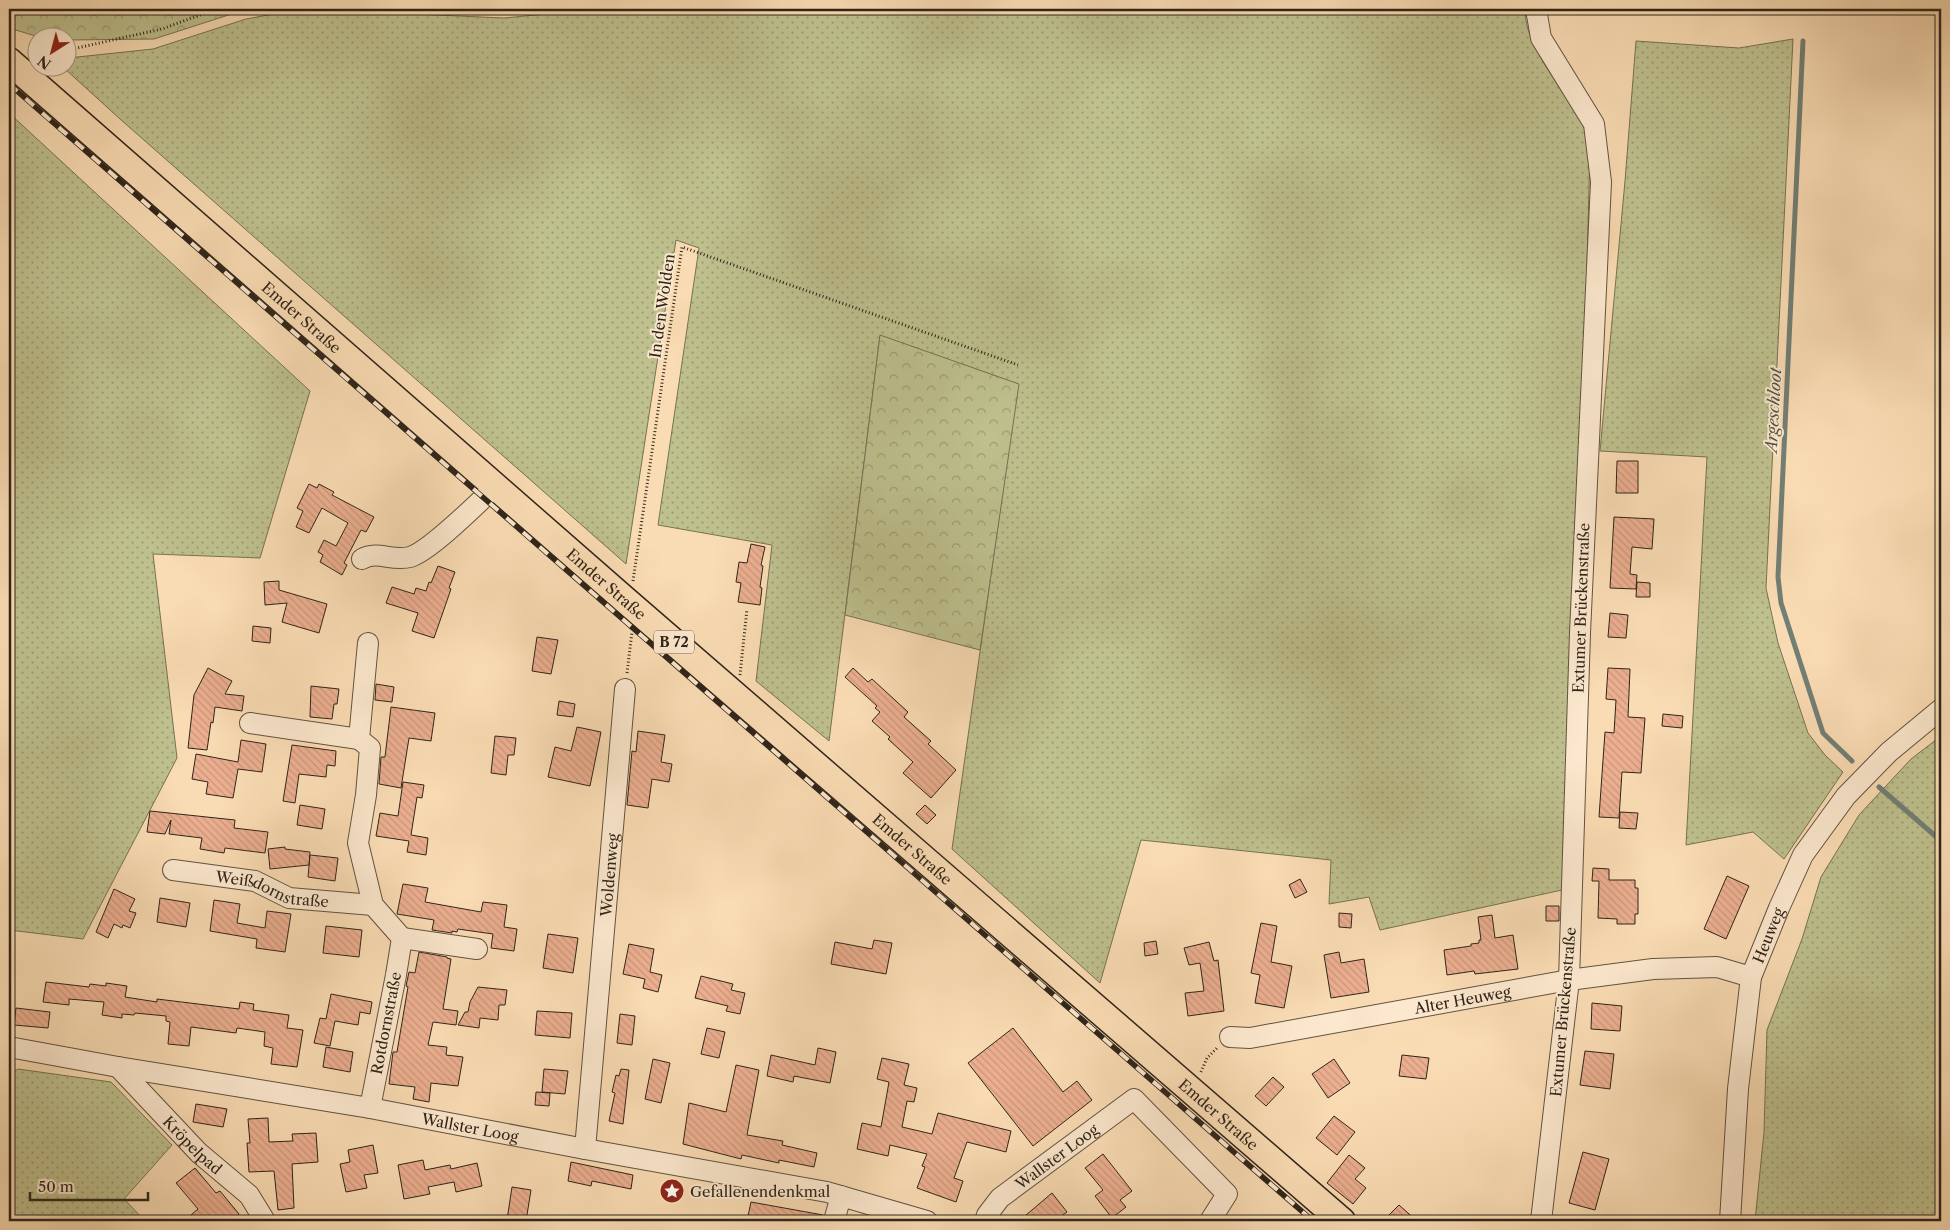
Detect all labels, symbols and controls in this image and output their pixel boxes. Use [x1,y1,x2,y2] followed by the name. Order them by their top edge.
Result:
[28,28,78,78] north arrow
[34,52,55,73] text: N
[645,252,679,359] street label: In den Wolden
[258,277,345,357] street label: Emder Straße
[1761,366,1785,456] water label: Argeschloot
[1569,523,1593,693] street label: Extumer Brückenstraße
[563,544,650,624] street label: Emder Straße
[654,630,694,654] road number: B 72
[869,809,956,889] street label: Emder Straße
[596,832,622,919] street label: Woldenweg
[214,866,330,911] street label: Weißdornstraße
[1748,905,1788,966] street label: Heuweg
[1546,926,1580,1098] street label: Extumer Brückenstraße
[367,970,405,1076] street label: Rotdornstraße
[1412,981,1512,1018] street label: Alter Heuweg
[1175,1075,1262,1154] street label: Emder Straße
[419,1108,520,1146] street label: Wallster Loog
[159,1112,226,1178] street label: Kröpelpad
[1011,1119,1102,1194] street label: Wallster Loog
[30,1170,148,1202] scale bar
[38,1177,74,1196] text: 50 m
[659,1178,685,1204] place icon: Gefallenendenkmal
[690,1182,831,1201] place label: Gefallenendenkmal

